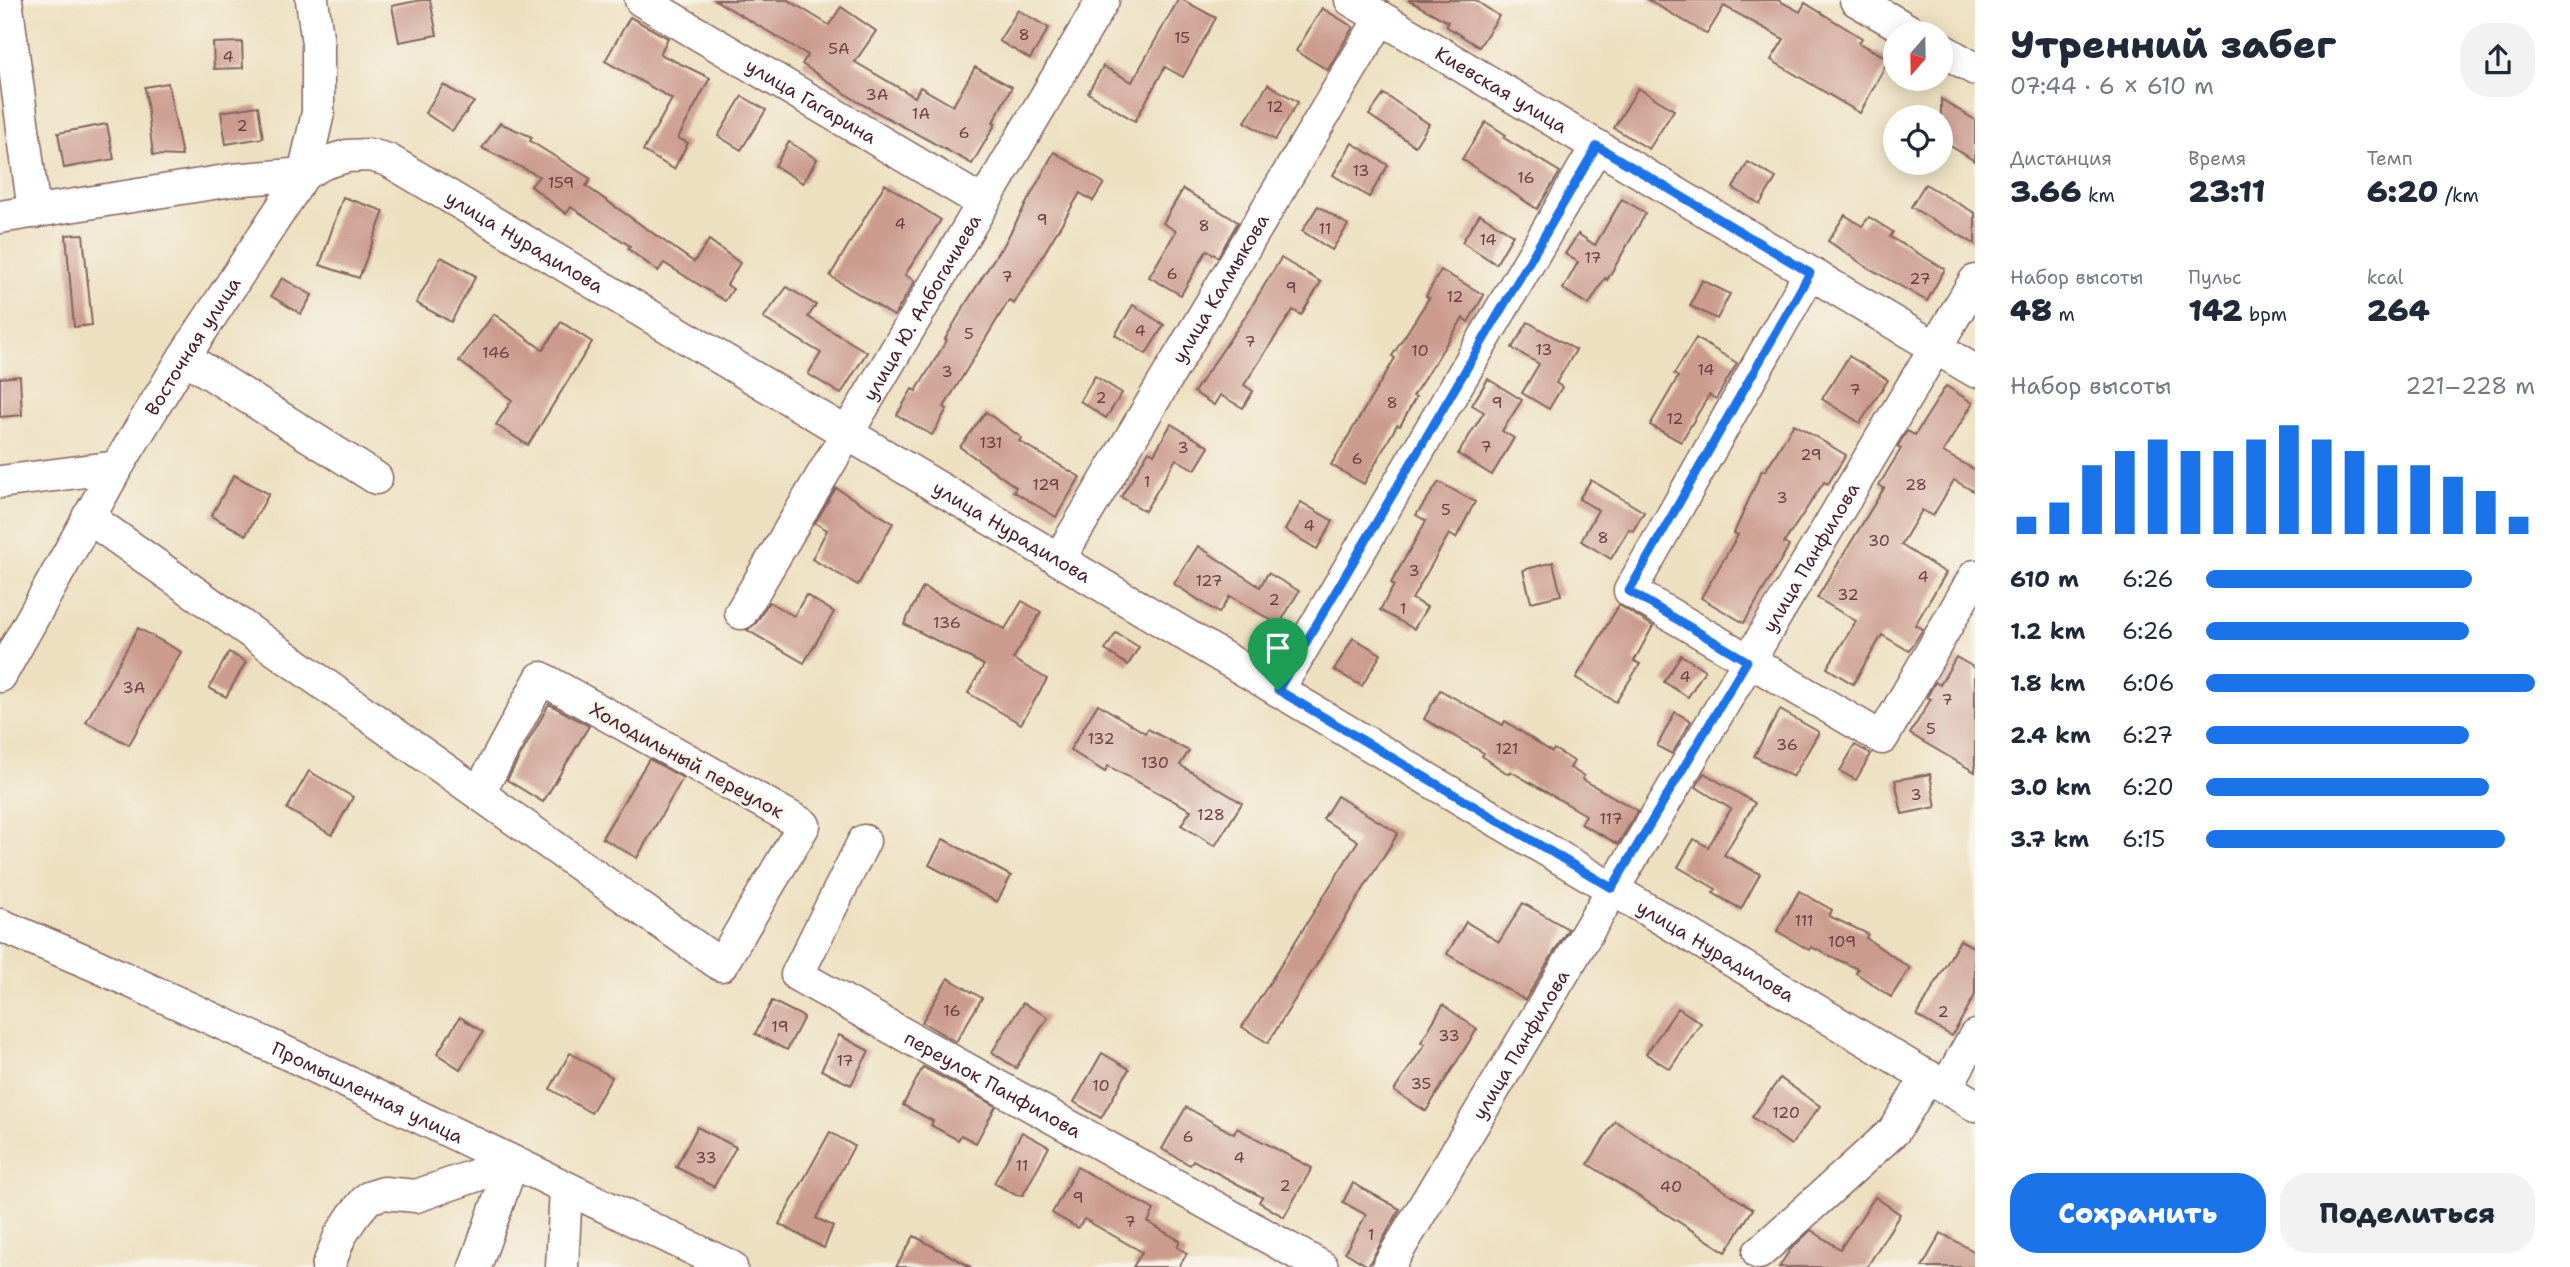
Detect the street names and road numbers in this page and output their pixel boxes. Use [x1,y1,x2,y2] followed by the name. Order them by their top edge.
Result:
[1430,41,1572,139] street label: Киевская улица
[741,53,881,150] street label: улица Гагарина
[441,185,608,299] street label: улица Нурадилова
[857,209,987,406] street label: улица Ю. Албогачиева
[1166,209,1275,368] street label: улица Калмыкова
[139,272,246,420] street label: Восточная улица
[928,475,1095,589] street label: улица Нурадилова
[1757,478,1865,637] street label: улица Панфилова
[585,697,788,824] street label: Холодильный переулок
[1632,894,1799,1008] street label: улица Нурадилова
[1467,965,1575,1124] street label: улица Панфилова
[900,1025,1086,1144] street label: переулок Панфилова
[268,1036,468,1149] street label: Промышленная улица

